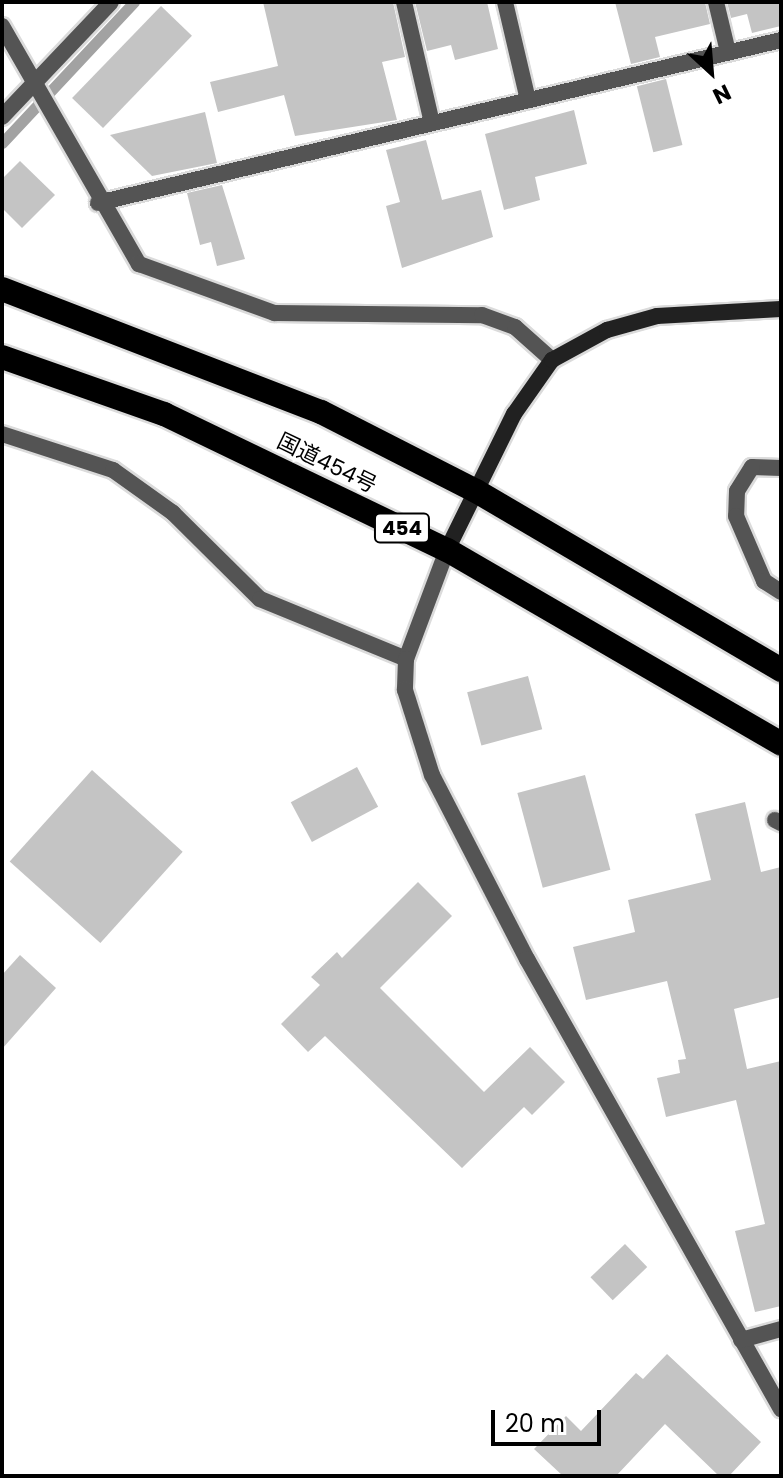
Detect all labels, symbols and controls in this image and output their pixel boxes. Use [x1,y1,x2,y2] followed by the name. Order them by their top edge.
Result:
[671,32,751,112] north arrow
[708,76,736,112] text: N
[273,428,381,498] street label: 国道454号
[372,512,432,544] road number: 454
[495,1394,605,1444] scale bar
[505,1407,565,1440] text: 20 m

